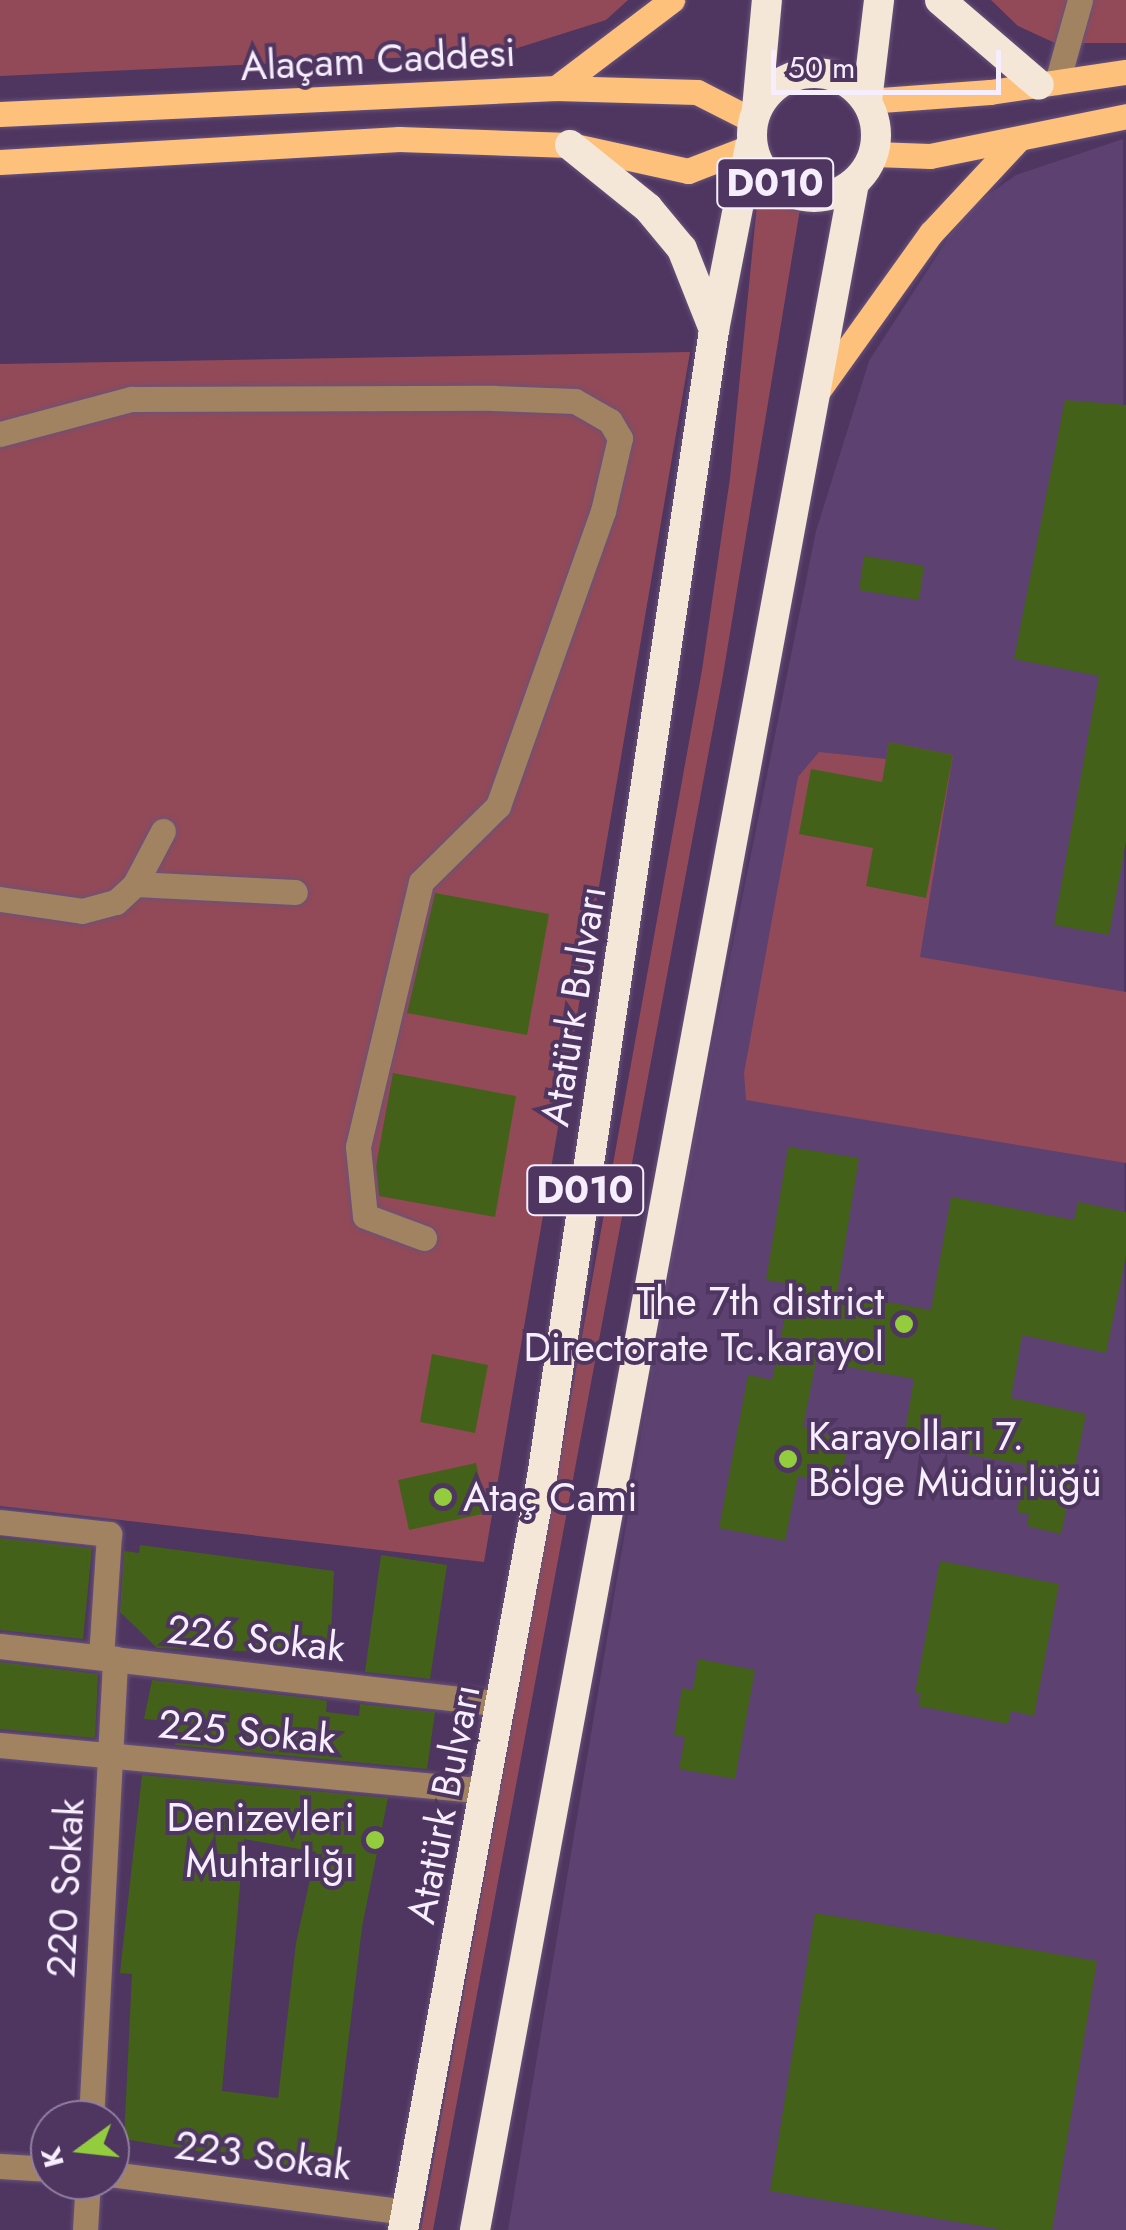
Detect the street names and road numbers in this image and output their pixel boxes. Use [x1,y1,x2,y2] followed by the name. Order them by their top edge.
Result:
[239,28,517,90] street label: Alaçam Caddesi
[715,150,835,216] road number: D010
[530,882,616,1130] street label: Atatürk Bulvarı
[525,1157,645,1223] road number: D010
[165,1605,347,1671] street label: 226 Sokak
[396,1680,490,1928] street label: Atatürk Bulvarı
[156,1699,338,1763] street label: 225 Sokak
[36,1797,94,1979] street label: 220 Sokak
[172,2120,354,2190] street label: 223 Sokak

